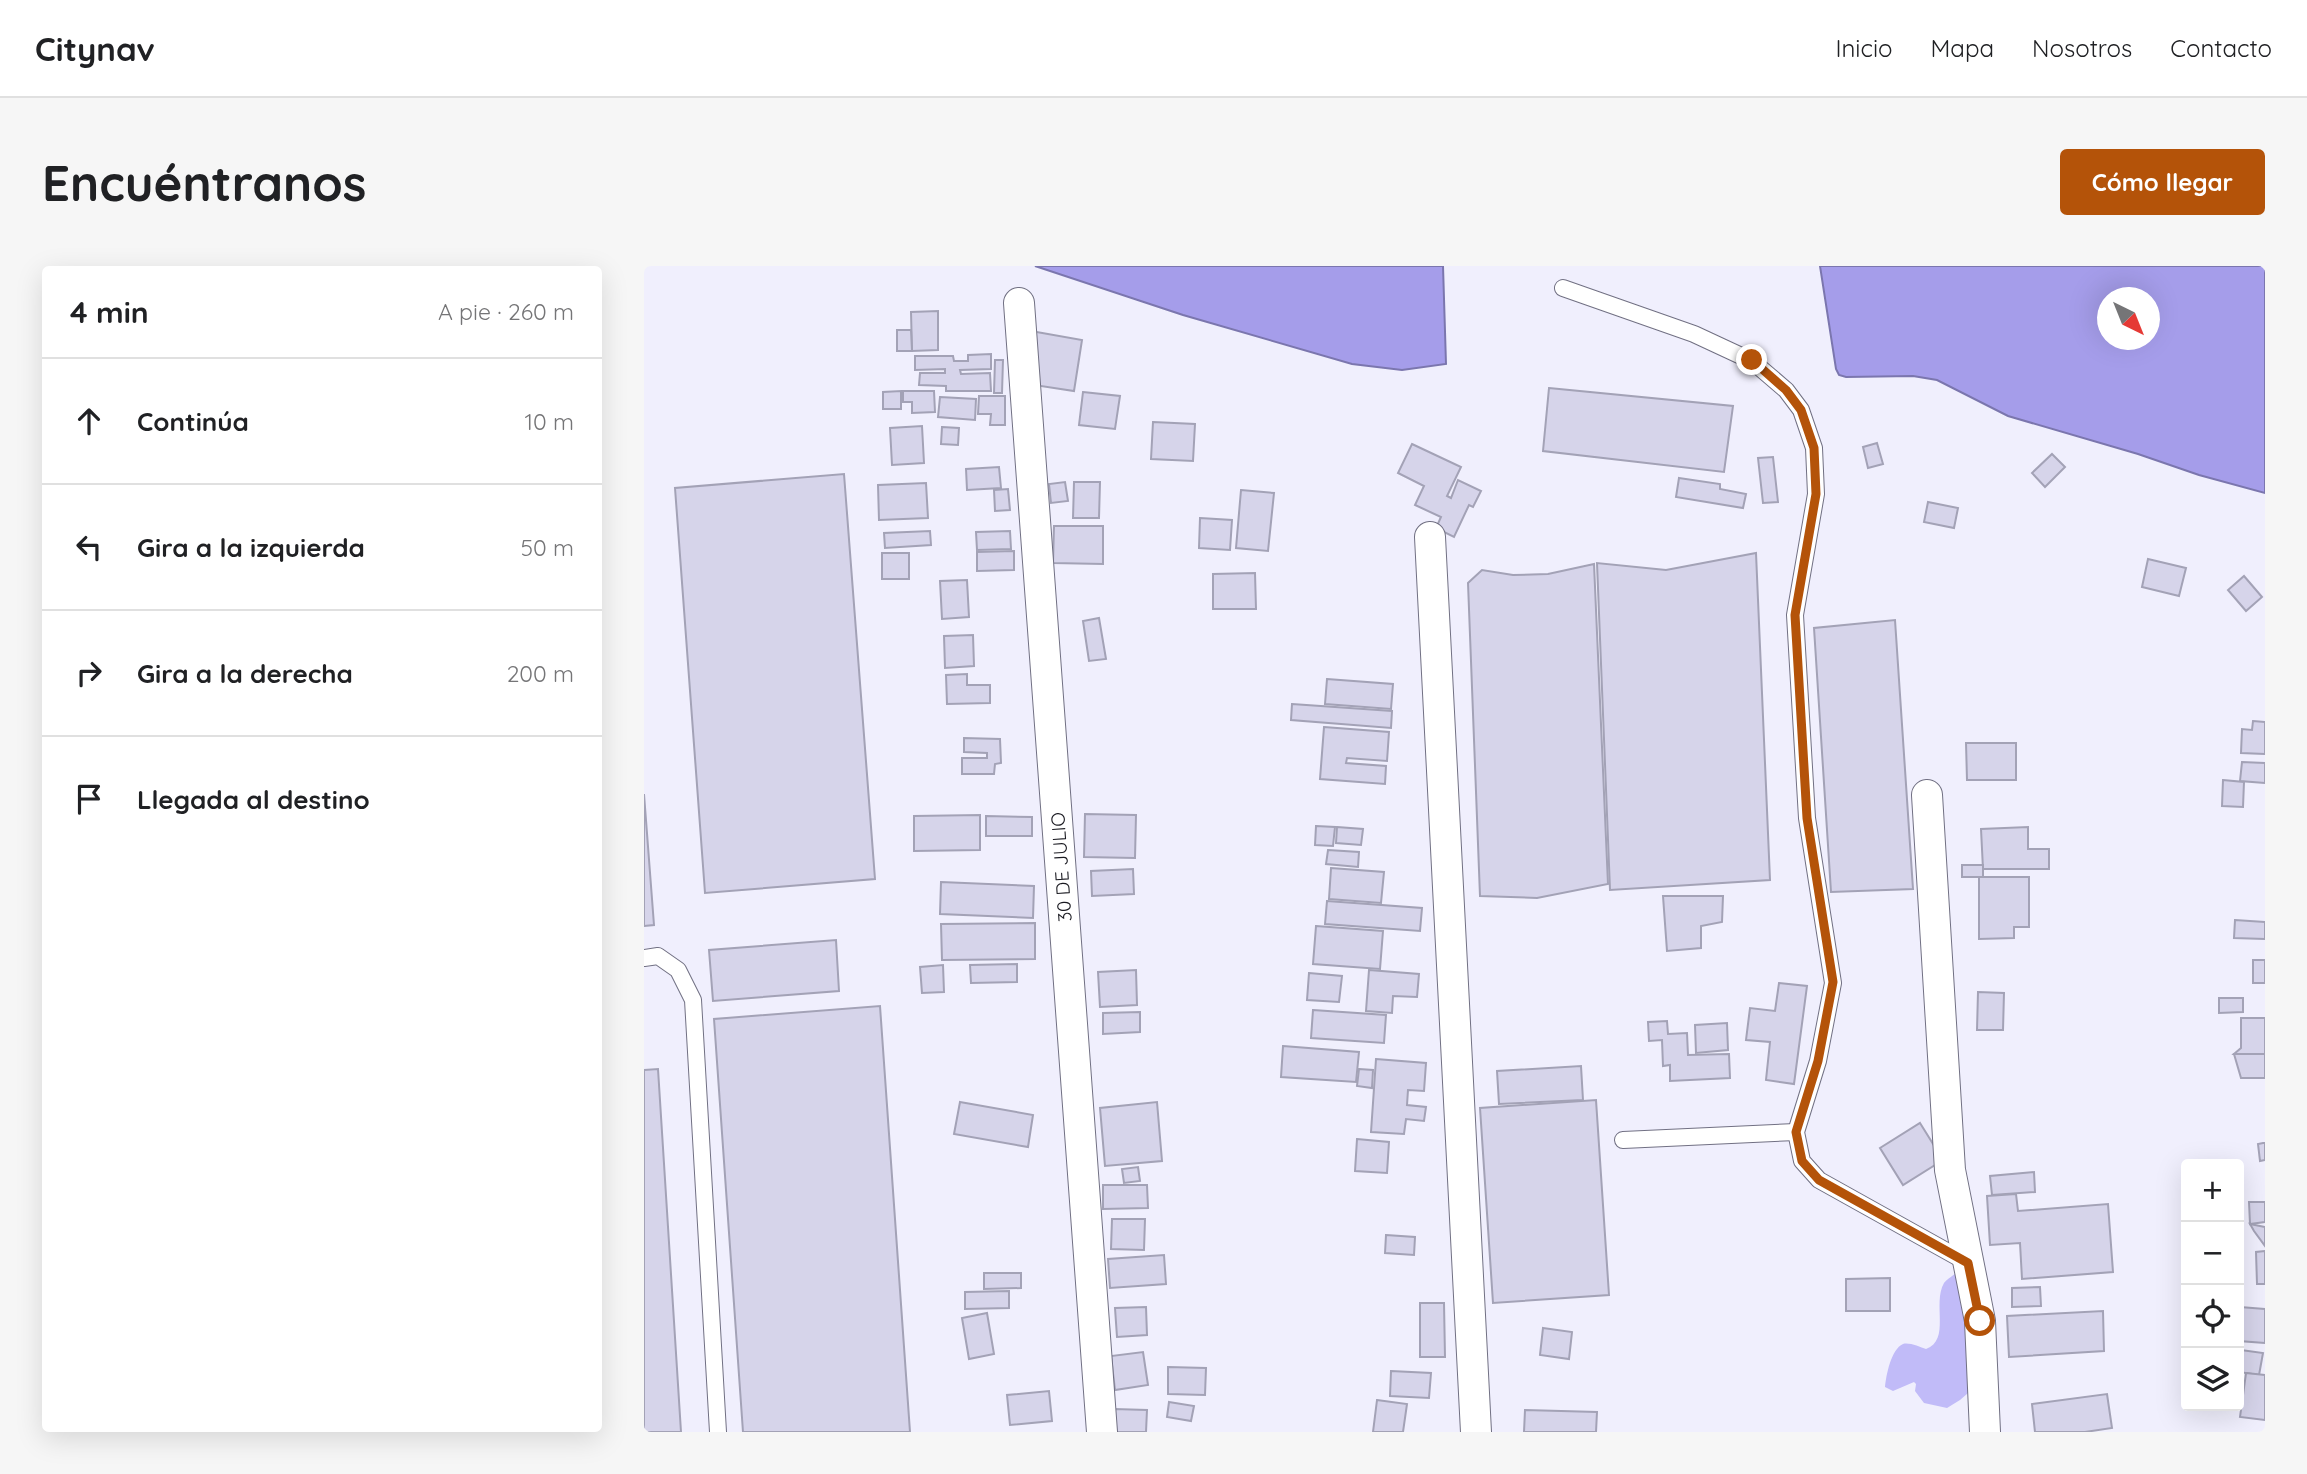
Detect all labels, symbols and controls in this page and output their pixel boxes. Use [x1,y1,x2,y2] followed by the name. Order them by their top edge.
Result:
[35,28,155,69] text: Citynav
[1835,33,1893,63] text: Inicio
[1931,33,1994,63] text: Mapa
[2032,33,2132,63] text: Nosotros
[2170,33,2272,63] text: Contacto
[2060,149,2265,215] button: Cómo llegar
[42,152,366,213] text: Encuéntranos
[2097,287,2160,350] north arrow
[70,293,149,331] text: 4 min
[438,297,574,326] text: A pie · 260 m
[1736,344,1767,375] route end
[70,402,108,440] icon: ahead
[137,405,249,438] text: Continúa
[525,407,574,436] text: 10 m
[70,528,108,566] icon: left
[137,531,365,564] text: Gira a la izquierda
[521,533,574,562] text: 50 m
[70,654,108,692] icon: right
[137,657,353,690] text: Gira a la derecha
[507,659,574,688] text: 200 m
[70,780,108,818] icon: arrive
[137,783,370,816] text: Llegada al destino
[1045,811,1077,923] street label: 30 DE JULIO
[2181,1159,2244,1411] map controls
[2181,1159,2244,1222] button: +
[2181,1222,2244,1285] button: −
[2181,1285,2244,1348] button: locate
[1964,1305,1995,1336] route start
[2181,1348,2244,1411] button: layers

